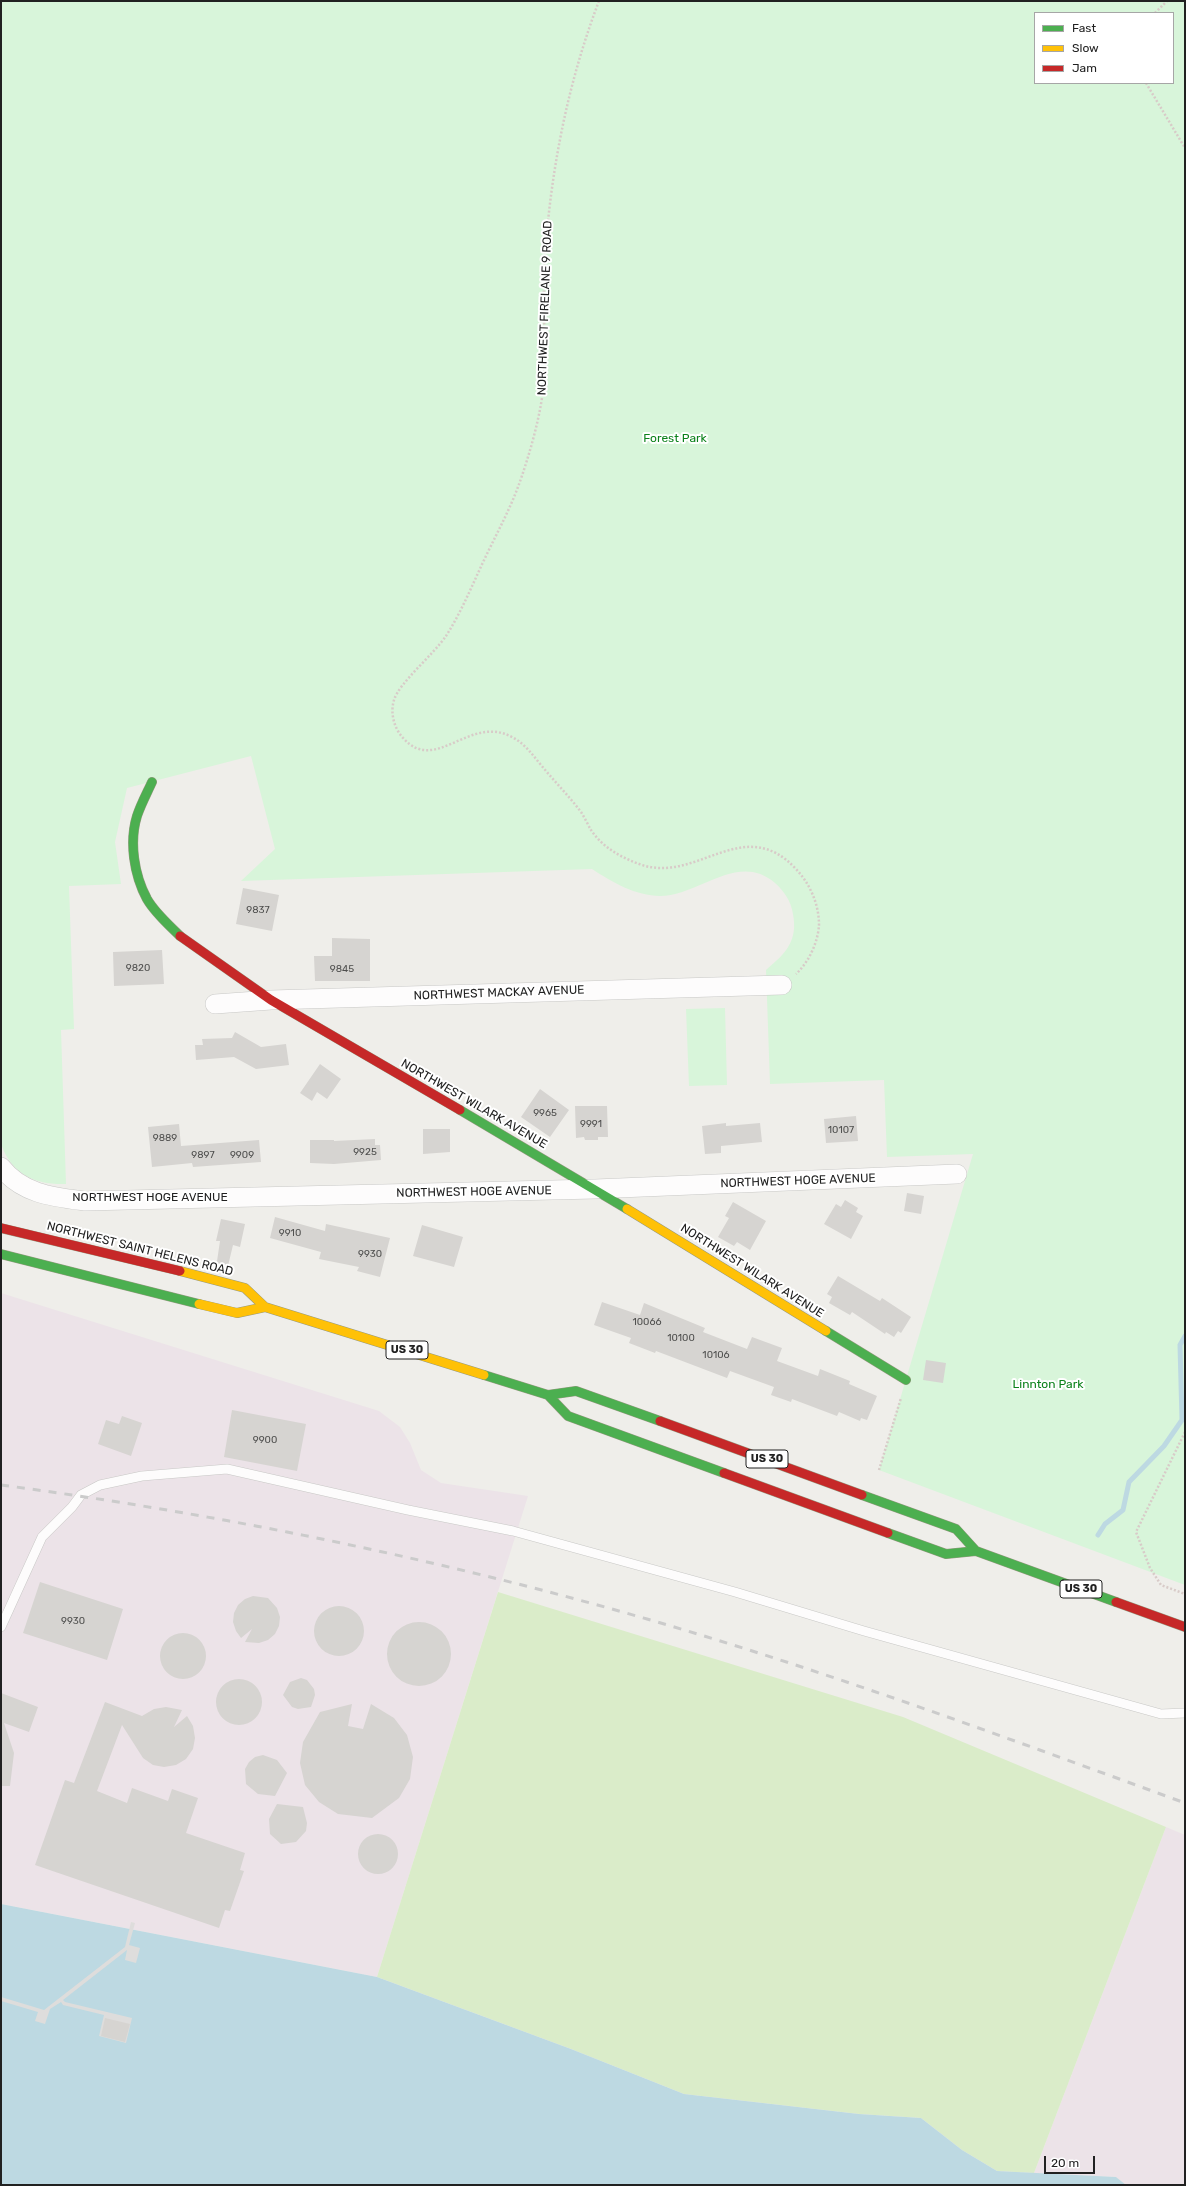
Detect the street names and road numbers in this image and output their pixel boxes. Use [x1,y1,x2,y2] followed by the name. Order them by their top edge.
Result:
[535,220,555,396] street label: NORTHWEST FIRELANE 9 ROAD
[413,983,585,1003] street label: NORTHWEST MACKAY AVENUE
[398,1056,550,1152] street label: NORTHWEST WILARK AVENUE
[720,1171,876,1191] street label: NORTHWEST HOGE AVENUE
[396,1183,552,1201] street label: NORTHWEST HOGE AVENUE
[72,1191,228,1205] street label: NORTHWEST HOGE AVENUE
[45,1219,235,1279] street label: NORTHWEST SAINT HELENS ROAD
[678,1221,826,1321] street label: NORTHWEST WILARK AVENUE
[386,1341,428,1359] road number: US 30
[746,1450,788,1468] road number: US 30
[1060,1580,1102,1598] road number: US 30

